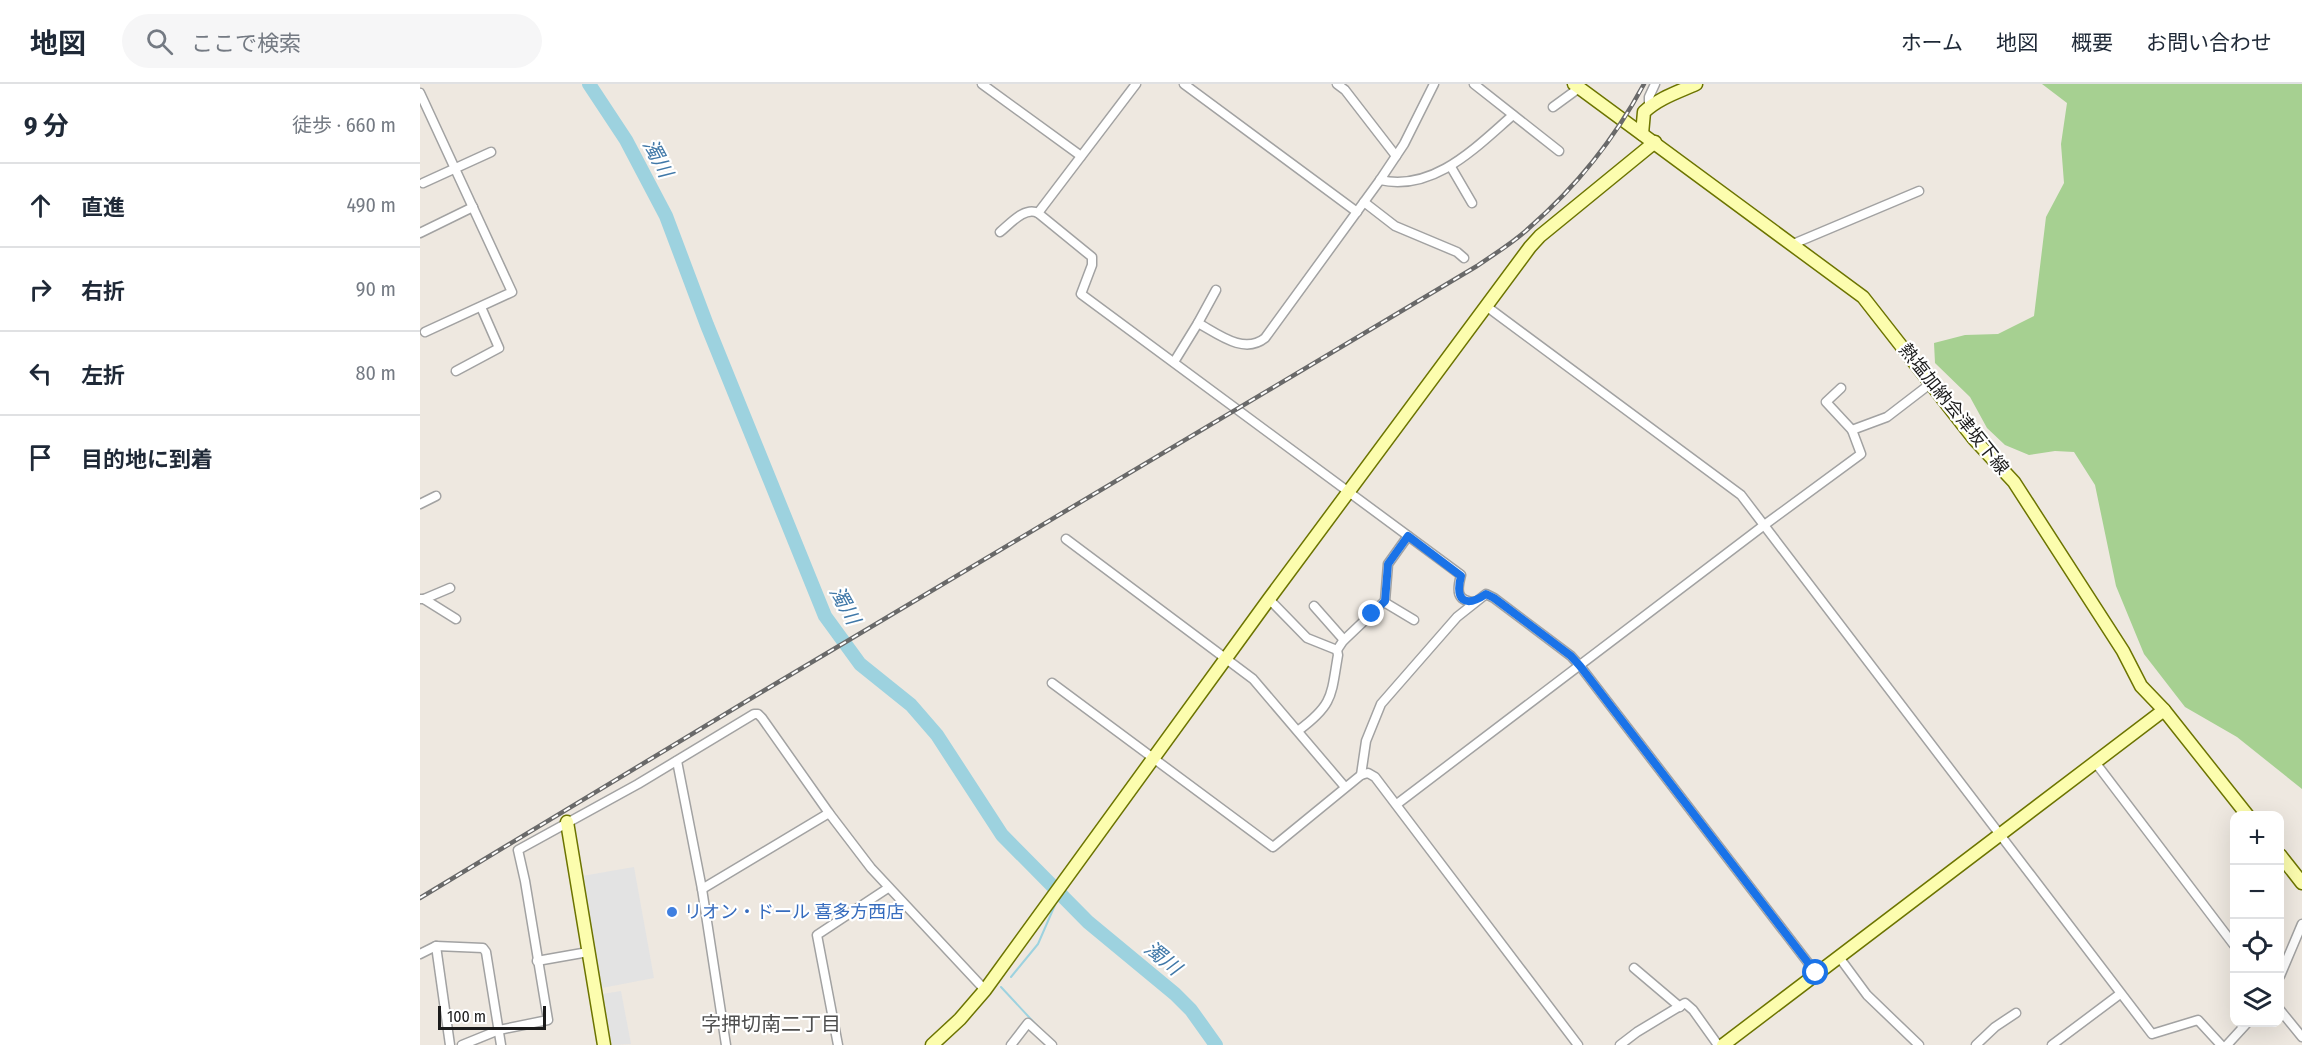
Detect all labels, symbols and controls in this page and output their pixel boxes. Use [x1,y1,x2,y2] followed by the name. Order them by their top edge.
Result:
[122,14,542,68] search box
[143,25,176,58] icon: search
[30,27,86,60] text: 地図
[191,30,301,57] text: ここで検索
[1901,30,1963,56] text: ホーム
[1996,30,2038,56] text: 地図
[2071,30,2113,56] text: 概要
[2146,30,2272,56] text: お問い合わせ
[24,111,69,142] text: 9 分
[292,113,396,137] text: 徒歩 · 660 m
[638,135,679,183] water label: 濁川
[24,189,57,222] icon: ahead
[346,193,396,217] text: 490 m
[81,194,125,221] text: 直進
[24,273,57,306] icon: right
[356,277,396,301] text: 90 m
[81,278,125,305] text: 右折
[1894,339,2014,479] street label: 熱塩加納会津坂下線
[24,357,57,390] icon: left
[356,361,396,385] text: 80 m
[81,362,125,389] text: 左折
[24,441,57,474] icon: arrive
[81,446,213,473] text: 目的地に到着
[825,582,866,630] water label: 濁川
[1358,600,1384,626] route end
[2230,811,2284,1027] map controls
[2230,811,2284,865] button: +
[2230,865,2284,919] button: −
[684,901,904,923] place label: リオン・ドール 喜多方西店
[665,905,679,919] marker: リオン・ドール 喜多方西店
[2230,919,2284,973] button: locate
[1140,936,1188,981] water label: 濁川
[1802,959,1828,985] route start
[2230,973,2284,1027] button: layers
[438,1003,546,1030] scale bar
[447,1007,486,1026] text: 100 m
[701,1012,841,1036] district label: 字押切南二丁目

